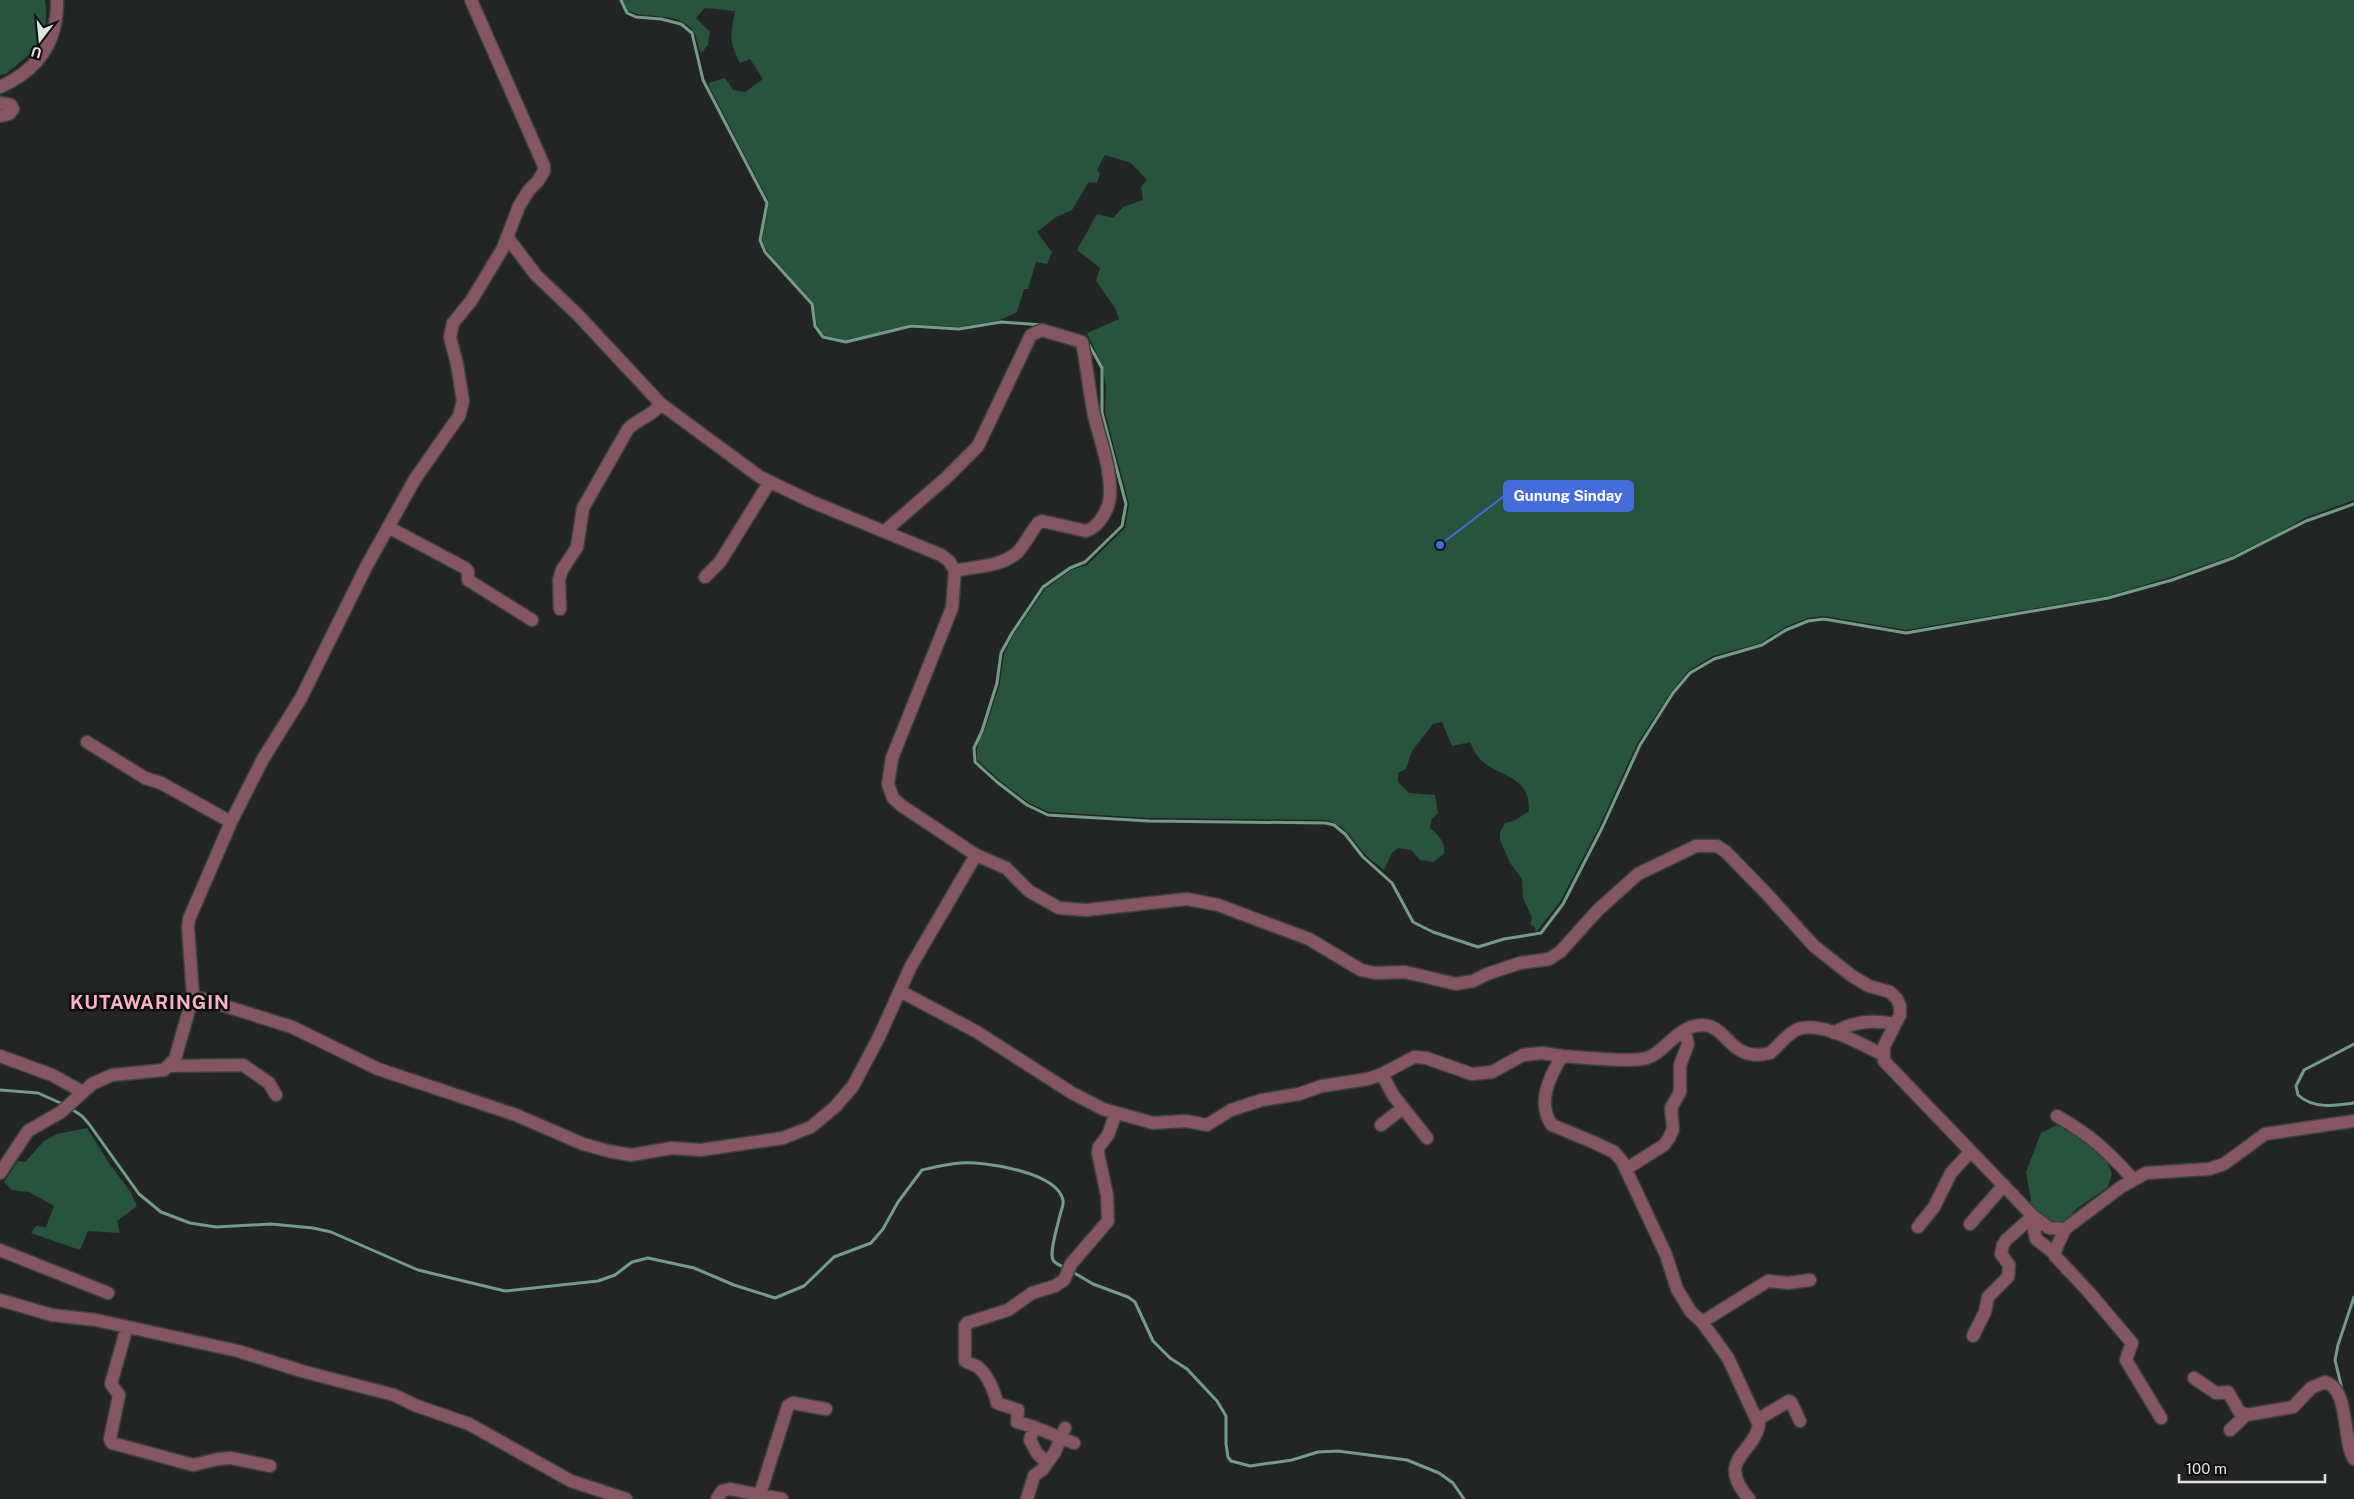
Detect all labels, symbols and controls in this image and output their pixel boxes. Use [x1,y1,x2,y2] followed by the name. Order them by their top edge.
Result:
[15,15,65,65] north arrow
[29,43,43,62] text: U
[1504,481,1633,511] callout: Gunung Sinday
[1513,487,1623,504] text: Gunung Sinday
[70,991,230,1013] district label: KUTAWARINGIN
[2179,1452,2325,1484] scale bar
[2186,1460,2227,1477] text: 100 m

